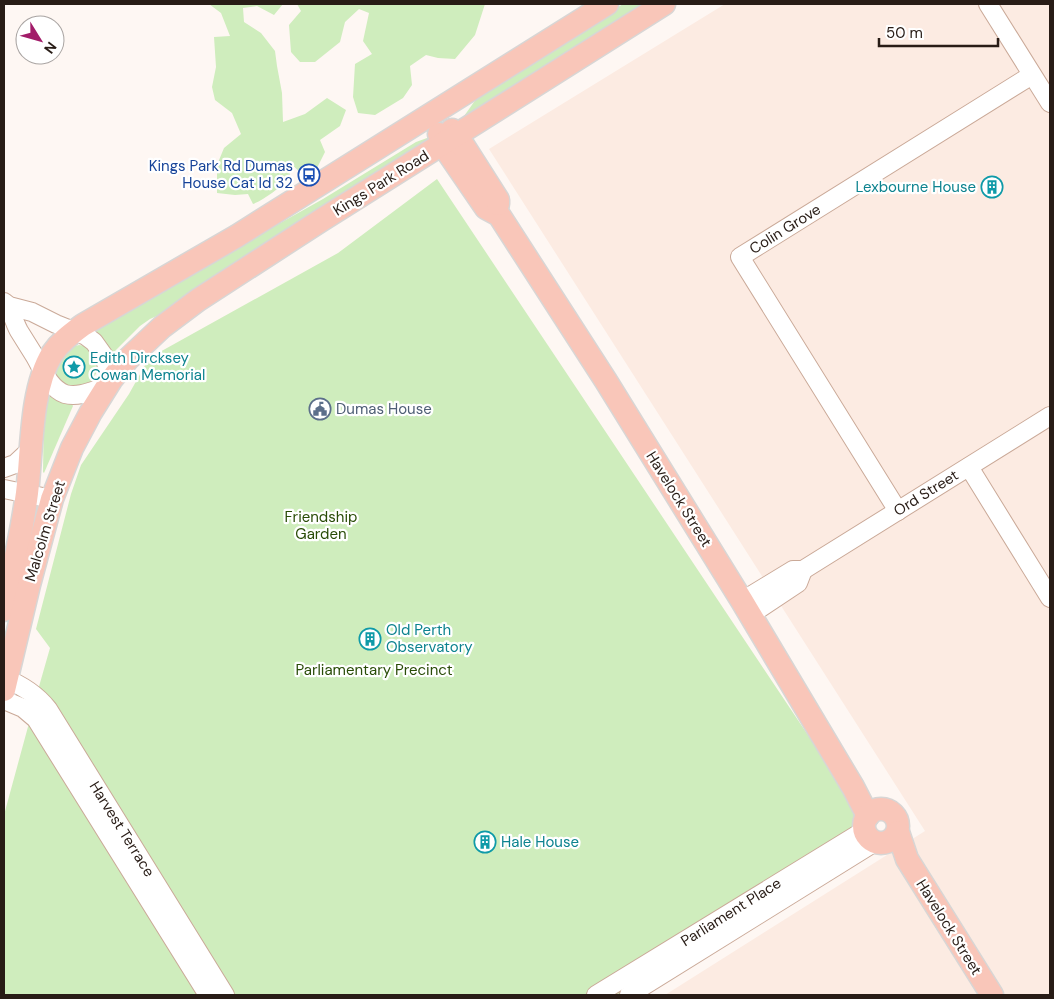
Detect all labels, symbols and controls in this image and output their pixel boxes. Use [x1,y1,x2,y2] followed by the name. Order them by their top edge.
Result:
[15,15,65,65] north arrow
[879,15,998,47] scale bar
[886,23,923,43] text: 50 m
[40,38,61,57] text: N
[329,146,433,220] street label: Kings Park Road
[149,156,293,193] place label: Kings Park Rd Dumas House Cat Id 32
[297,163,321,187] bus stop icon: Kings Park Rd Dumas House Cat Id 32
[980,175,1004,199] building icon: Lexbourne House
[855,177,976,197] place label: Lexbourne House
[746,199,824,259] street label: Colin Grove
[90,348,205,385] place label: Edith Dircksey Cowan Memorial
[62,355,86,379] place icon: Edith Dircksey Cowan Memorial
[308,397,332,421] public building icon: Dumas House
[336,399,432,419] place label: Dumas House
[642,447,716,551] street label: Havelock Street
[890,465,962,521] street label: Ord Street
[20,478,70,584] street label: Malcolm Street
[285,507,357,544] park label: Friendship Garden
[386,620,473,657] place label: Old Perth Observatory
[358,627,382,651] building icon: Old Perth Observatory
[295,660,453,680] park label: Parliamentary Precinct
[85,777,159,881] street label: Harvest Terrace
[473,830,497,854] building icon: Hale House
[501,832,579,852] place label: Hale House
[677,873,785,951] street label: Parliament Place
[912,875,986,979] street label: Havelock Street

